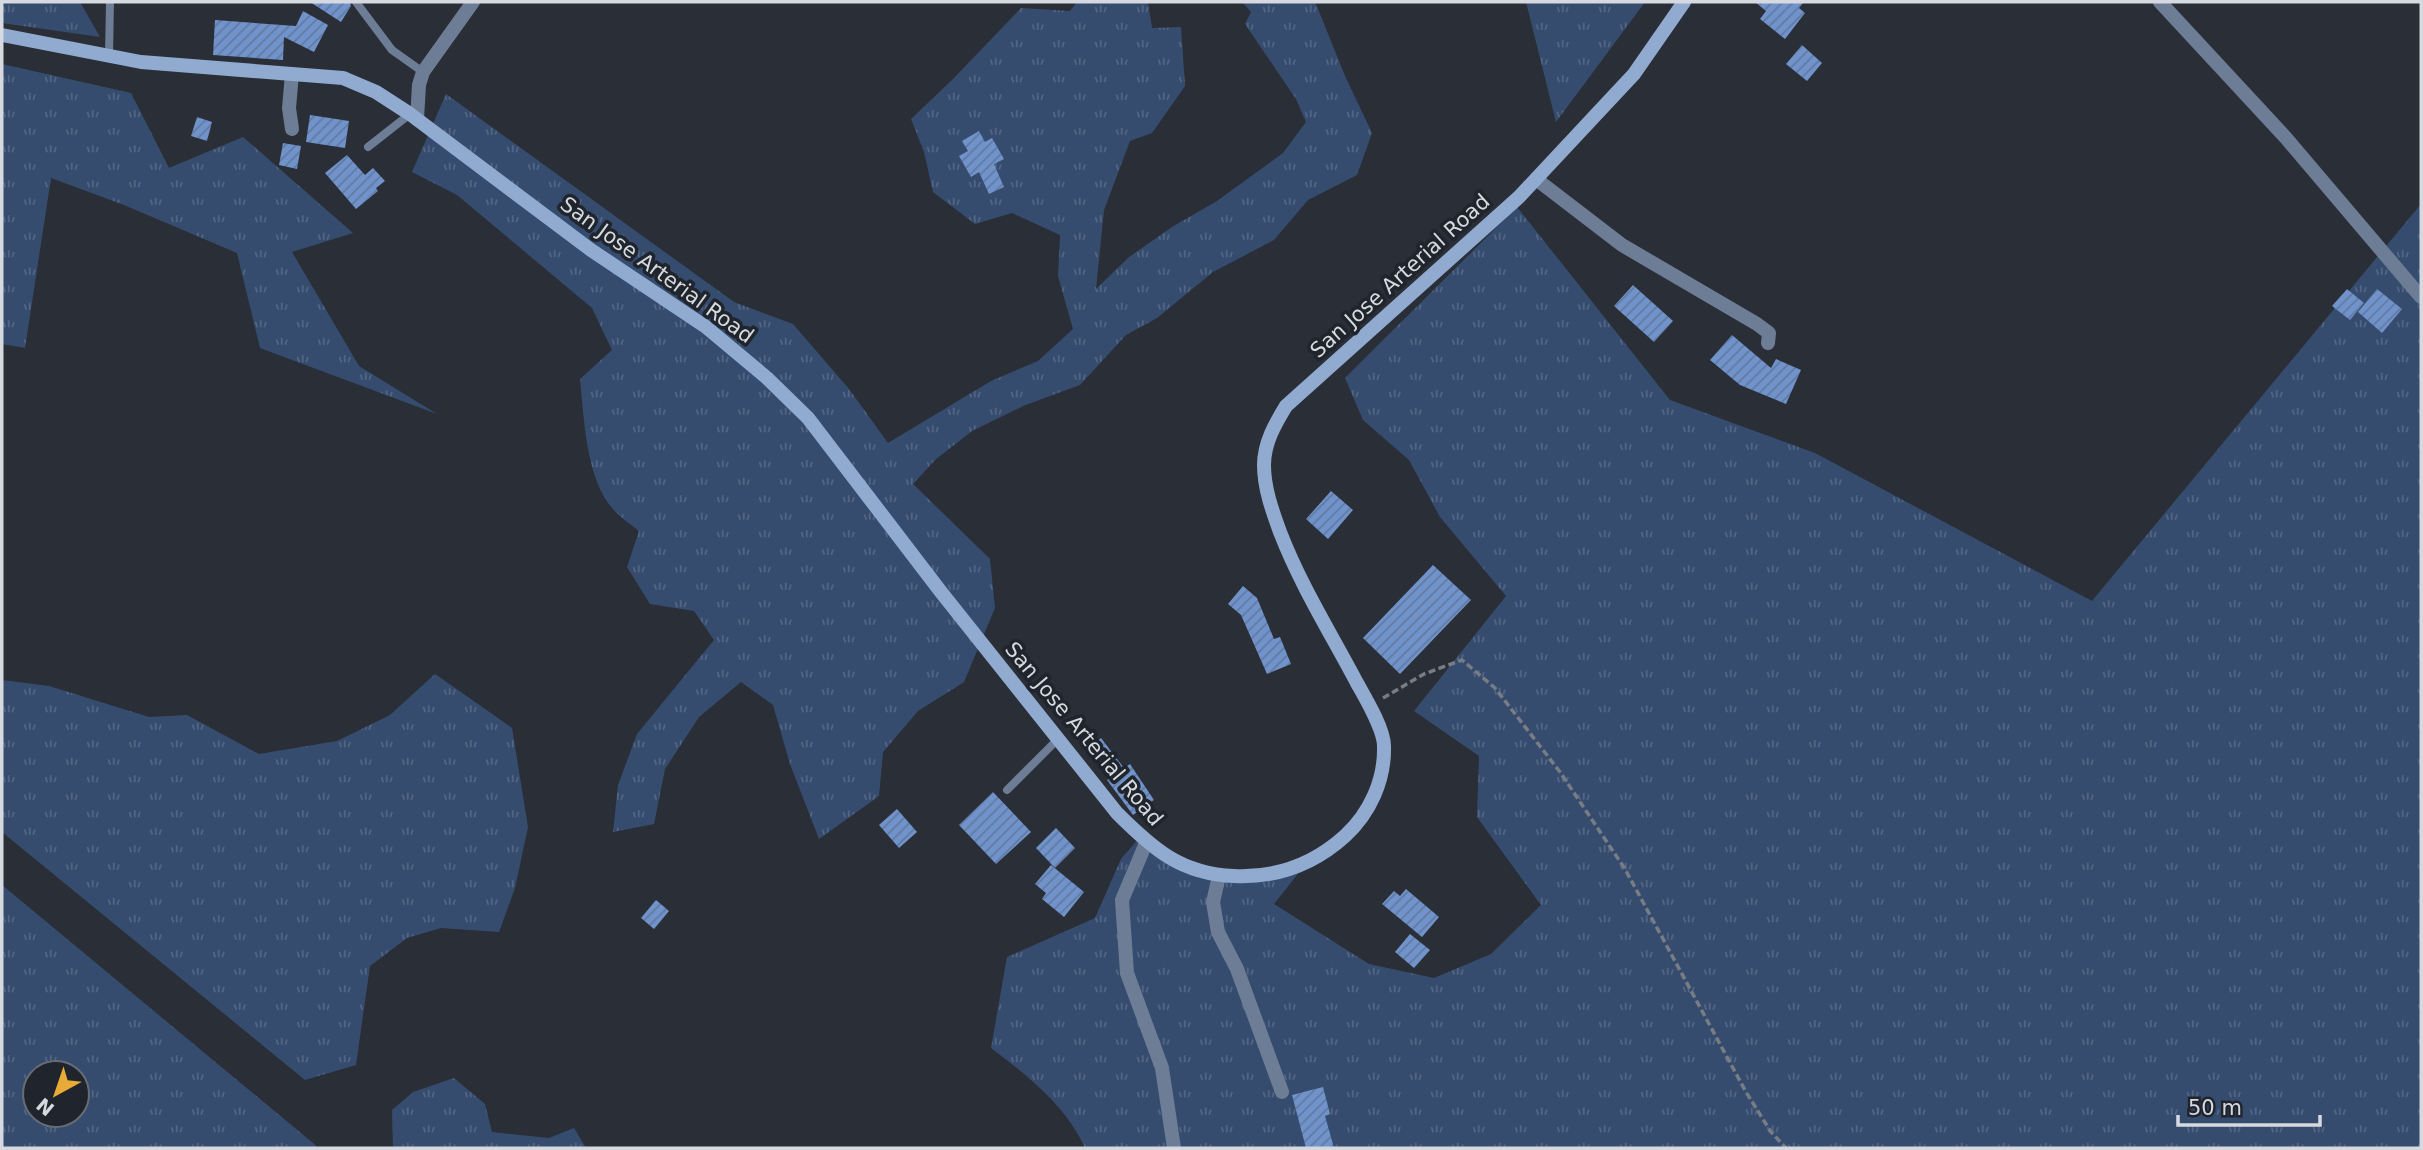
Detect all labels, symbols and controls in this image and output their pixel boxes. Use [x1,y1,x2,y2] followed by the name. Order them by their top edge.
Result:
[1306,189,1494,363] street label: San Jose Arterial Road
[556,192,758,348] street label: San Jose Arterial Road
[1000,637,1168,831] street label: San Jose Arterial Road
[21,1059,91,1129] north arrow
[2178,1084,2320,1128] scale bar
[32,1093,58,1121] text: N
[2188,1096,2242,1120] text: 50 m

